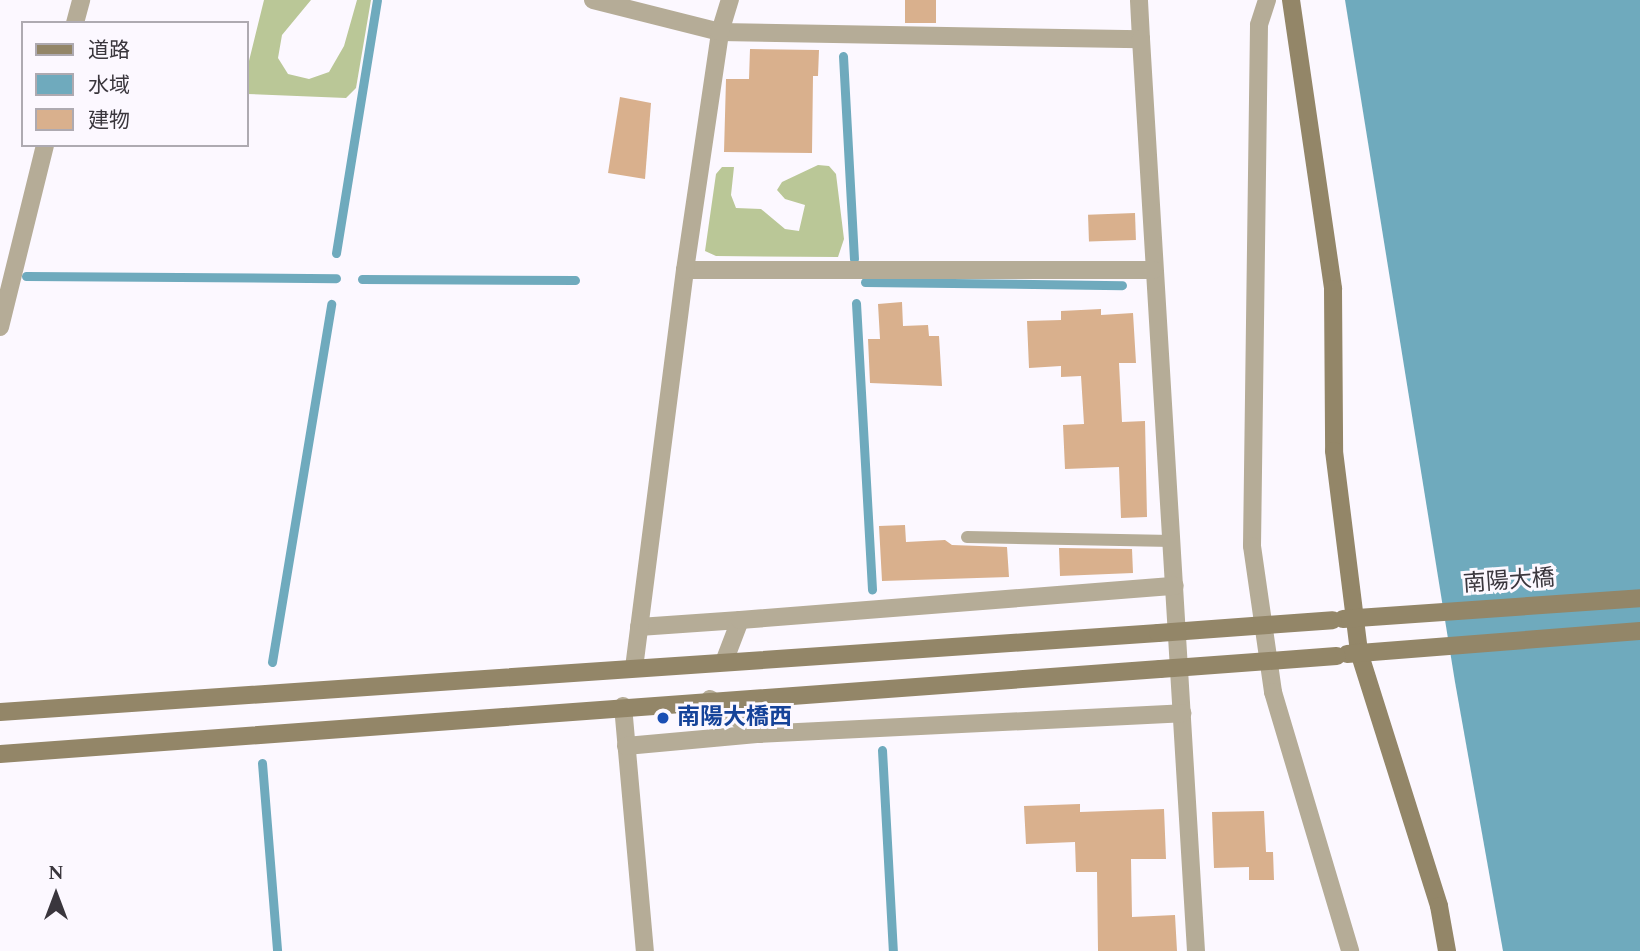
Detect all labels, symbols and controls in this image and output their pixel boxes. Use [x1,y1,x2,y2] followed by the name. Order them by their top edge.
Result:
[21,21,248,147] legend
[88,35,130,67] text: 道路
[88,70,130,102] text: 水域
[88,105,130,137] text: 建物
[1462,565,1556,599] street label: 南陽大橋
[677,704,792,732] place label: 南陽大橋西
[655,710,671,726] marker: 南陽大橋西
[48,859,64,888] text: N
[21,860,91,930] north arrow

